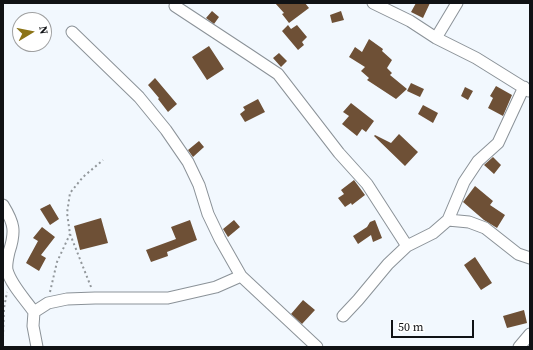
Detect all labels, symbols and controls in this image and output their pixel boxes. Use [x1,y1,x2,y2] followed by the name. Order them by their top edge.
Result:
[12,12,52,52] north arrow
[35,25,51,35] text: N
[393,312,476,338] scale bar
[398,319,424,335] text: 50 m

